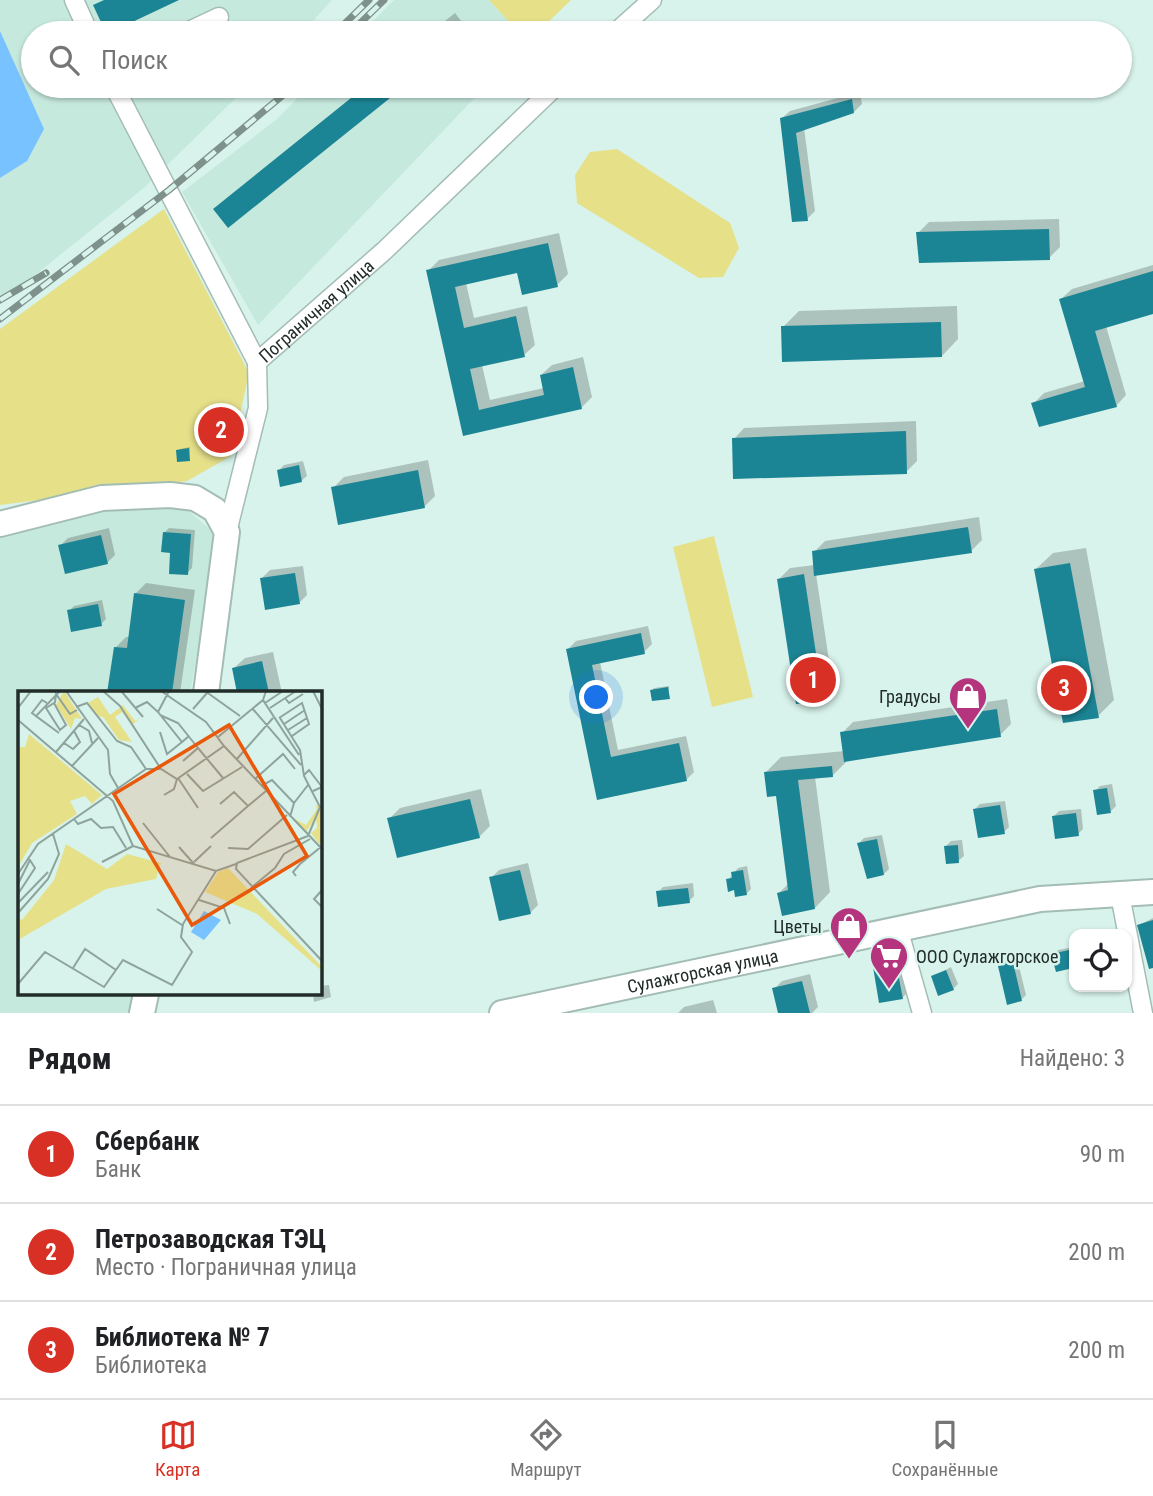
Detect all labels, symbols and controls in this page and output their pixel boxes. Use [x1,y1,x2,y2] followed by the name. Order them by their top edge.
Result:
[21,21,1132,98] search box
[45,41,83,79] icon: search
[101,45,168,75] text: Поиск
[254,255,378,366] street label: Пограничная улица
[198,404,244,456] pin: 2
[790,654,836,706] pin: 1
[1041,662,1087,714] pin: 3
[947,675,989,730] shop icon: Градусы
[579,680,613,714] your location
[879,686,941,707] place label: Градусы
[18,691,322,996] inset map
[828,905,870,960] shop icon: Цветы
[773,916,822,937] place label: Цветы
[1069,929,1132,992] map controls
[1069,929,1132,992] button: locate
[868,935,910,990] supermarket icon: ООО Сулажгорское
[625,944,780,997] street label: Сулажгорская улица
[916,946,1058,967] place label: ООО Сулажгорское
[28,1041,112,1076] text: Рядом
[1020,1045,1125,1072] text: Найдено: 3
[95,1126,200,1156] text: Сбербанк
[45,1141,57,1168] text: 1
[1080,1141,1125,1168] text: 90 m
[95,1156,141,1183] text: Банк
[95,1224,326,1254] text: Петрозаводская ТЭЦ
[45,1239,57,1266] text: 2
[1068,1239,1125,1266] text: 200 m
[95,1254,357,1281] text: Место · Пограничная улица
[95,1322,270,1352] text: Библиотека № 7
[45,1337,57,1364] text: 3
[1068,1337,1125,1364] text: 200 m
[95,1352,207,1379] text: Библиотека
[155,1416,200,1481] tab: Карта
[510,1416,582,1481] tab: Маршрут
[891,1416,998,1481] tab: Сохранённые

